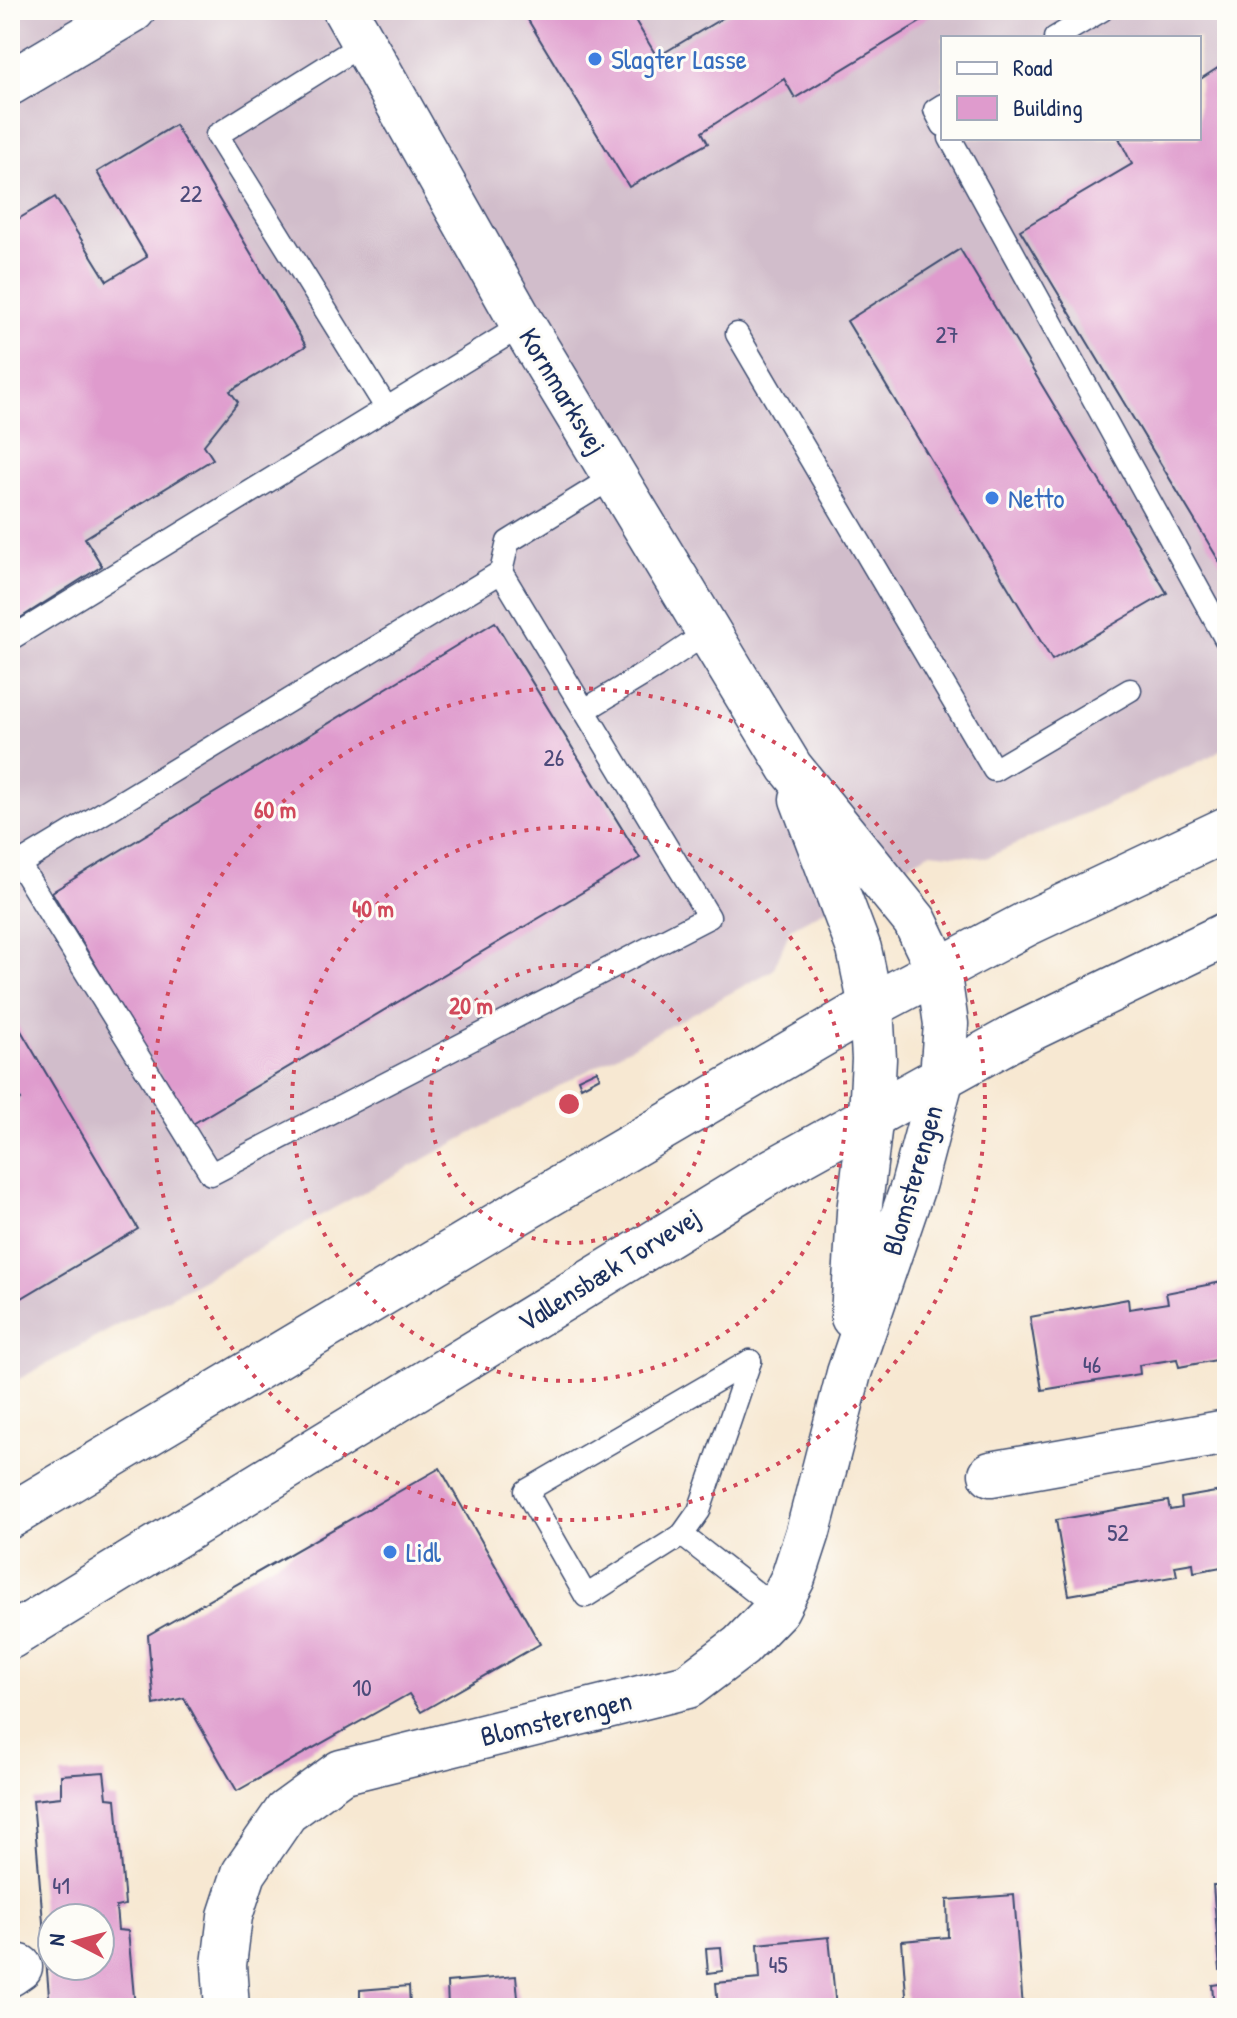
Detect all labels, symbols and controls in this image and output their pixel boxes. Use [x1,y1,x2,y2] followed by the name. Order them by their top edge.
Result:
[941,36,1201,140] legend
[611,40,747,78] place label: Slagter Lasse
[586,50,604,68] marker: Slagter Lasse
[1013,51,1052,83] text: Road
[1013,91,1083,123] text: Building
[180,177,202,209] house number: 22
[935,318,959,350] house number: 27
[510,321,616,461] street label: Kornmarksvej
[1008,479,1065,517] place label: Netto
[983,489,1001,507] marker: Netto
[544,741,564,773] house number: 26
[254,793,296,825] text: 60 m
[352,892,394,924] text: 40 m
[449,989,493,1021] text: 20 m
[555,1090,583,1118] centre of rings
[872,1101,952,1259] street label: Blomsterengen
[511,1198,707,1340] street label: Vallensbæk Torvevej
[1083,1348,1101,1380] house number: 46
[1107,1516,1129,1548] house number: 52
[406,1533,442,1571] place label: Lidl
[381,1543,399,1561] marker: Lidl
[352,1671,372,1703] house number: 10
[477,1681,635,1755] street label: Blomsterengen
[52,1869,70,1901] house number: 41
[36,1902,116,1982] north arrow
[41,1932,72,1947] text: N
[768,1948,788,1980] house number: 45

